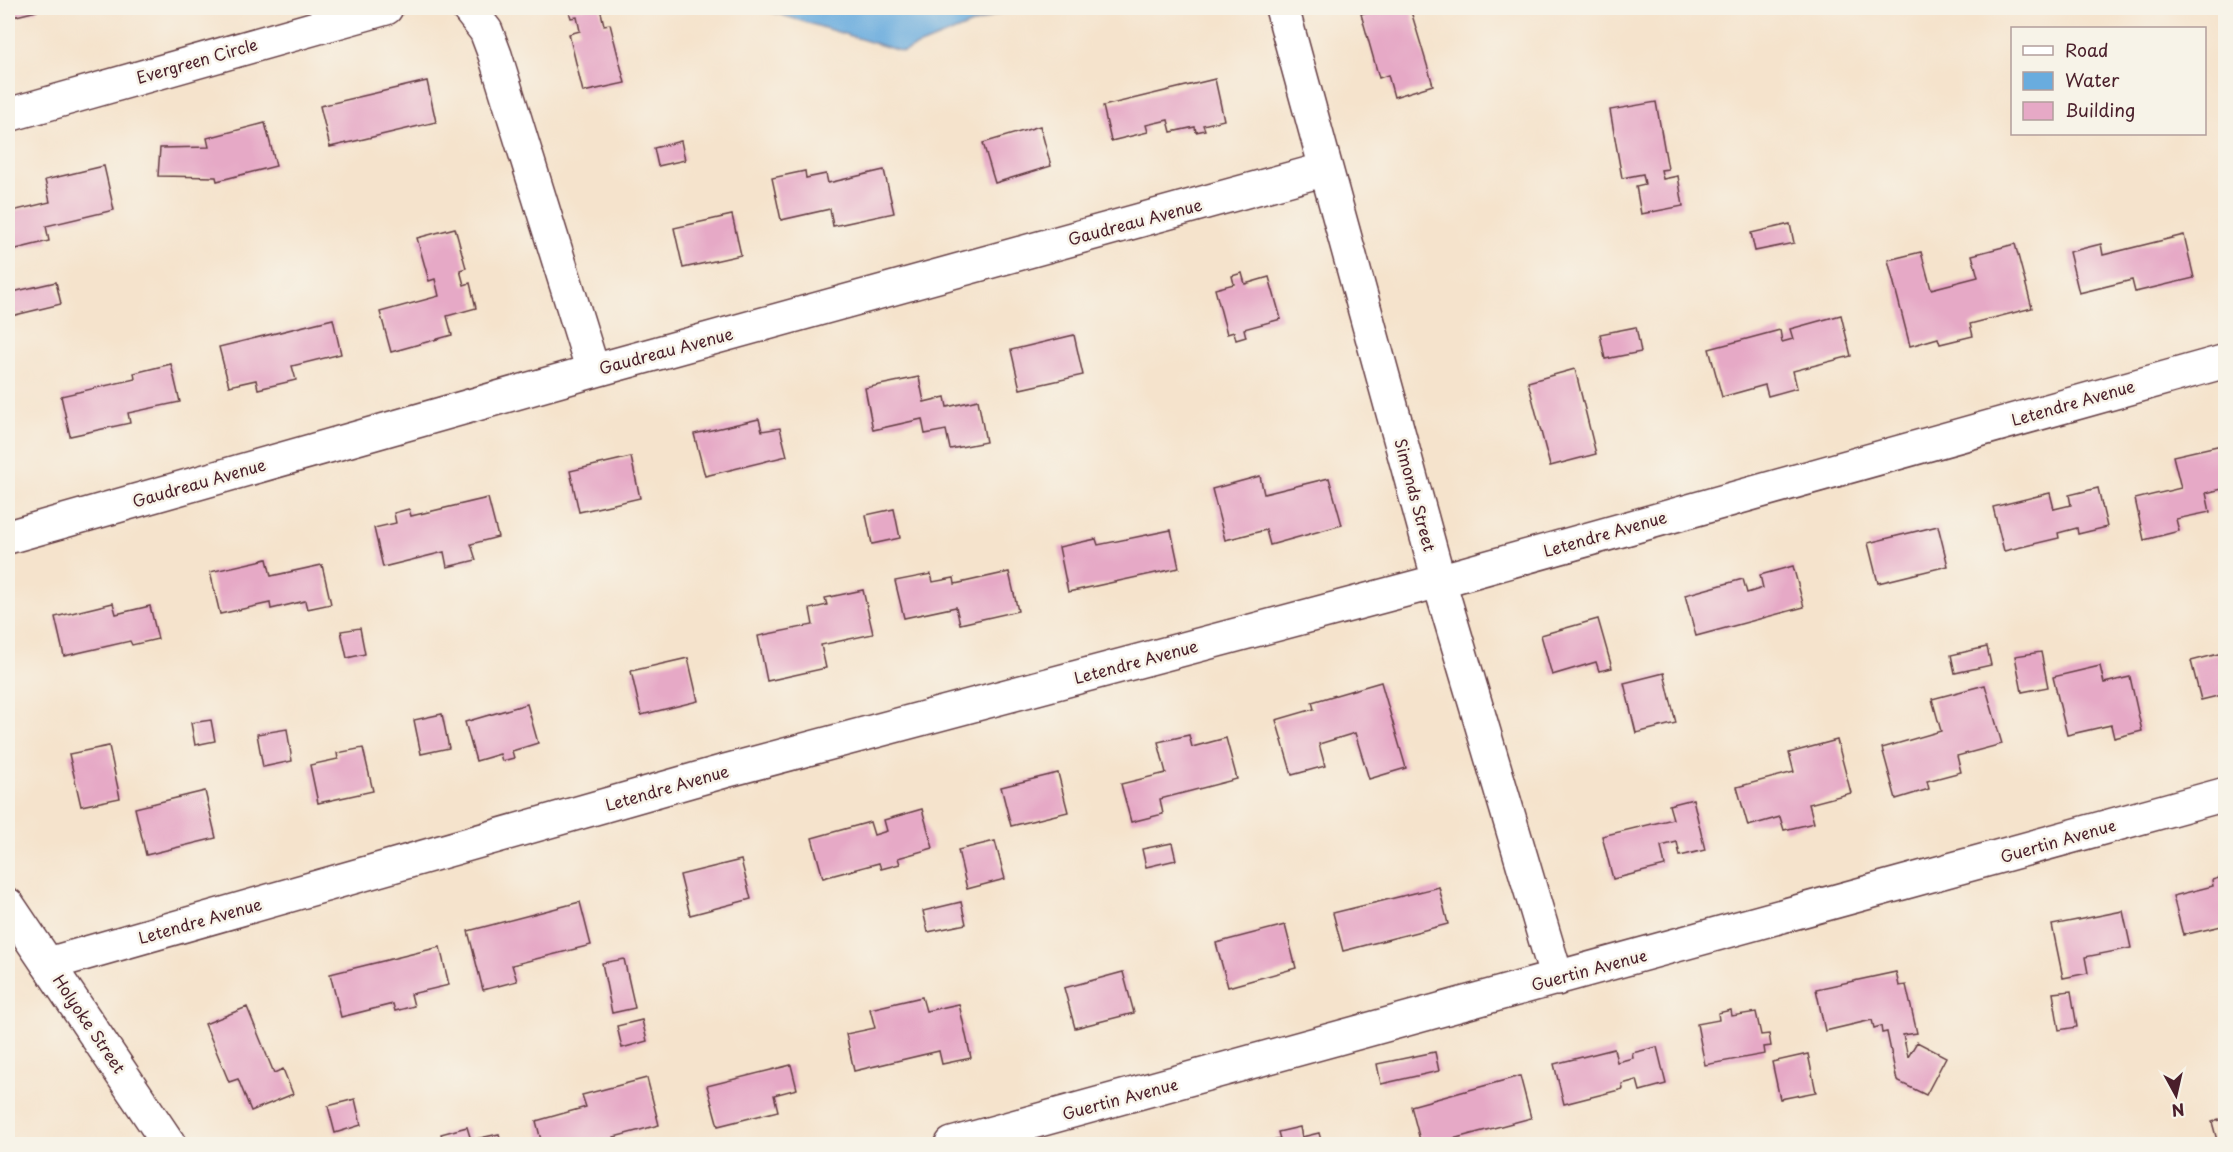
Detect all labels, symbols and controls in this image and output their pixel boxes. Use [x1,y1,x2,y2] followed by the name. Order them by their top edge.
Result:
[2011,27,2206,135] legend
[133,31,260,89] street label: Evergreen Circle
[2065,36,2109,63] text: Road
[2065,66,2120,93] text: Water
[2065,96,2135,123] text: Building
[1065,192,1205,250] street label: Gaudreau Avenue
[596,321,736,379] street label: Gaudreau Avenue
[2008,373,2137,431] street label: Letendre Avenue
[1389,436,1443,554] street label: Simonds Street
[129,451,269,513] street label: Gaudreau Avenue
[1540,504,1669,562] street label: Letendre Avenue
[1071,633,1201,689] street label: Letendre Avenue
[602,758,731,816] street label: Letendre Avenue
[1997,812,2118,868] street label: Guertin Avenue
[135,891,264,949] street label: Letendre Avenue
[1528,942,1649,996] street label: Guertin Avenue
[48,969,132,1078] street label: Holyoke Street
[2146,1065,2206,1125] north arrow
[1059,1071,1180,1125] street label: Guertin Avenue
[2170,1098,2186,1124] text: N

